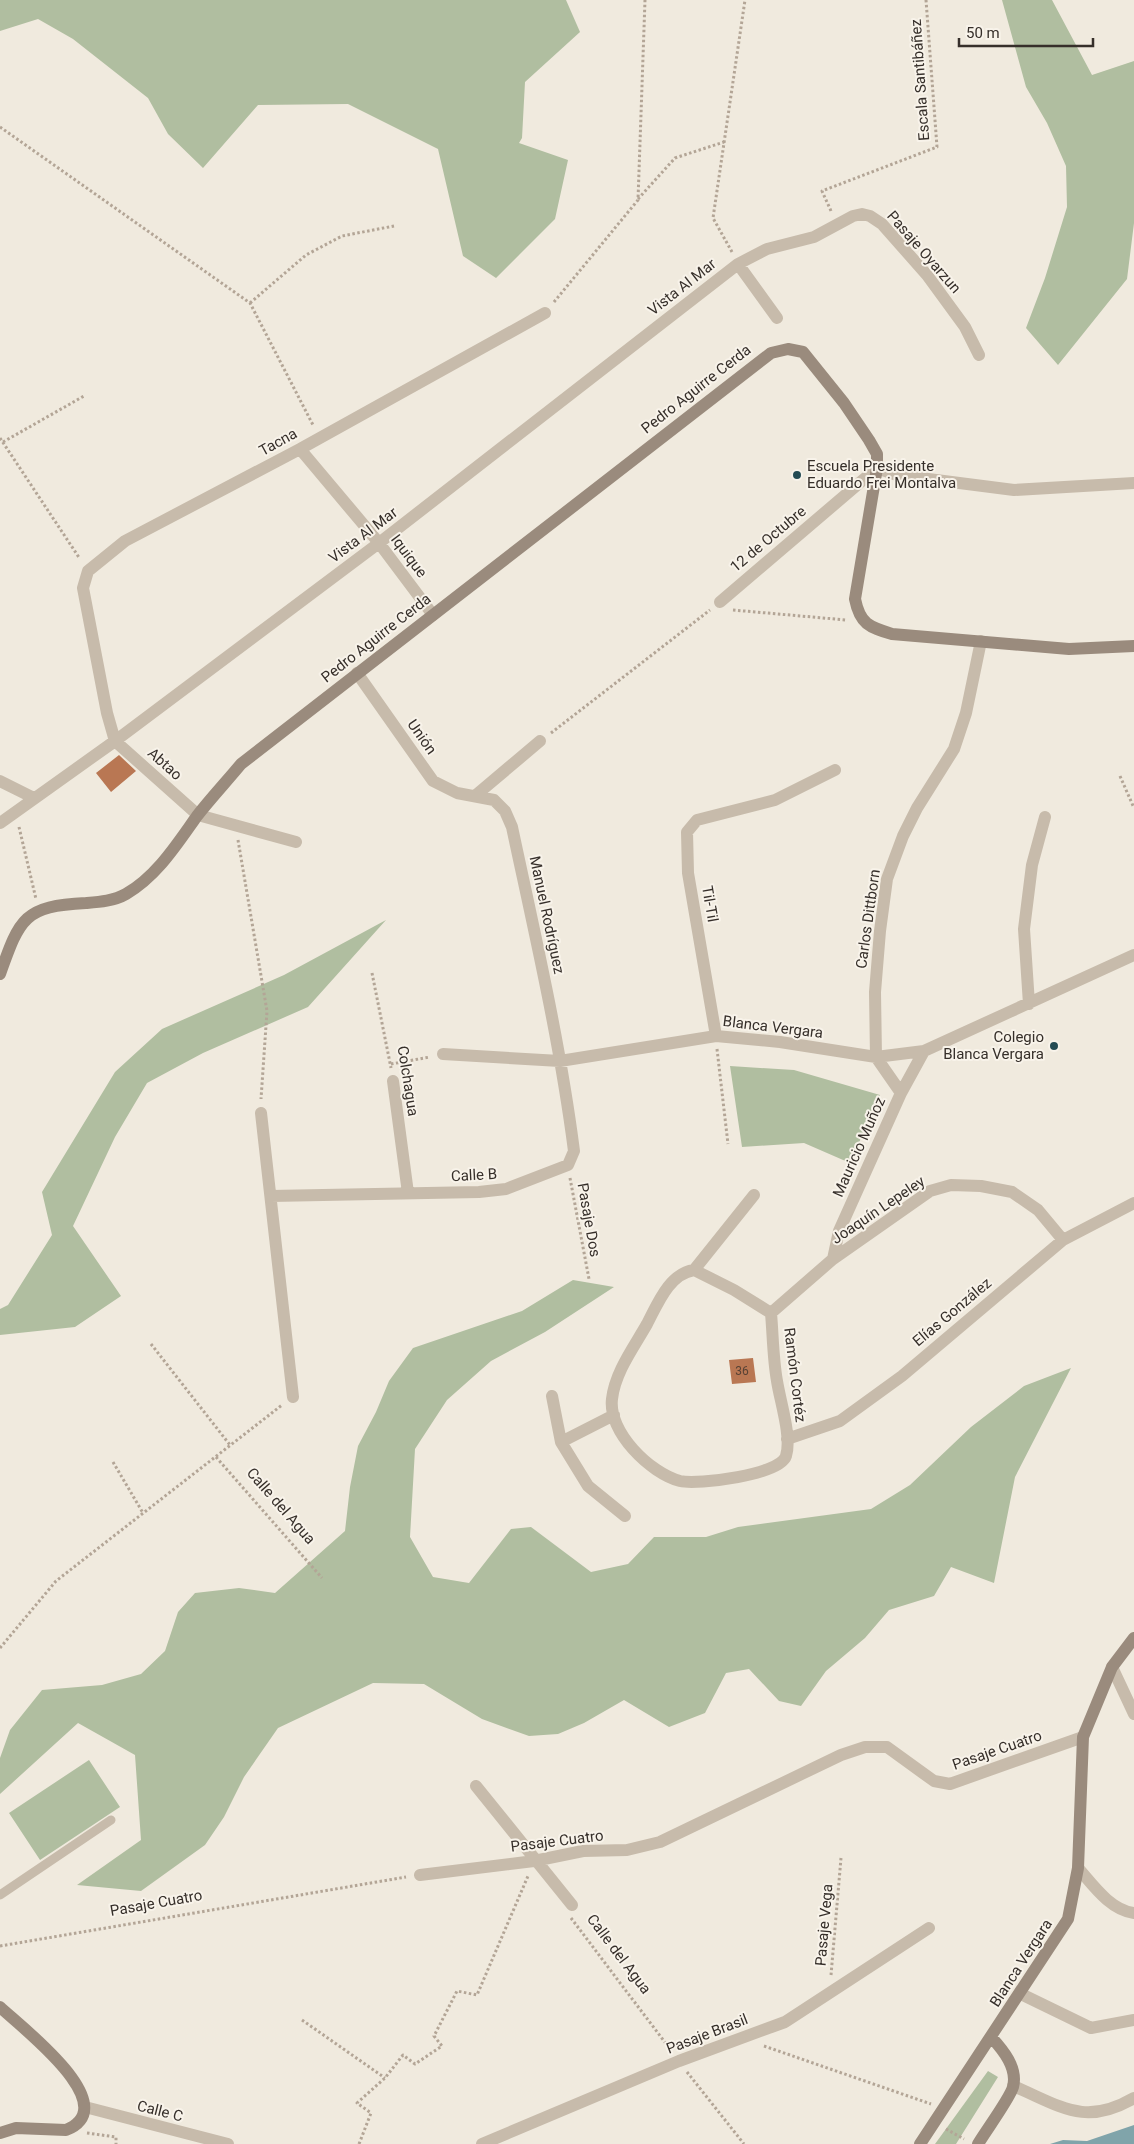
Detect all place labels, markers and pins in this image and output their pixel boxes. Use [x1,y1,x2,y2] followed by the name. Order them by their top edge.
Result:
[807,457,956,492] place label: Escuela Presidente Eduardo Frei Montalva
[791,469,803,481] marker: Escuela Presidente Eduardo Frei Montalva
[943,1028,1044,1063] place label: Colegio Blanca Vergara
[1048,1040,1060,1052] marker: Colegio Blanca Vergara

